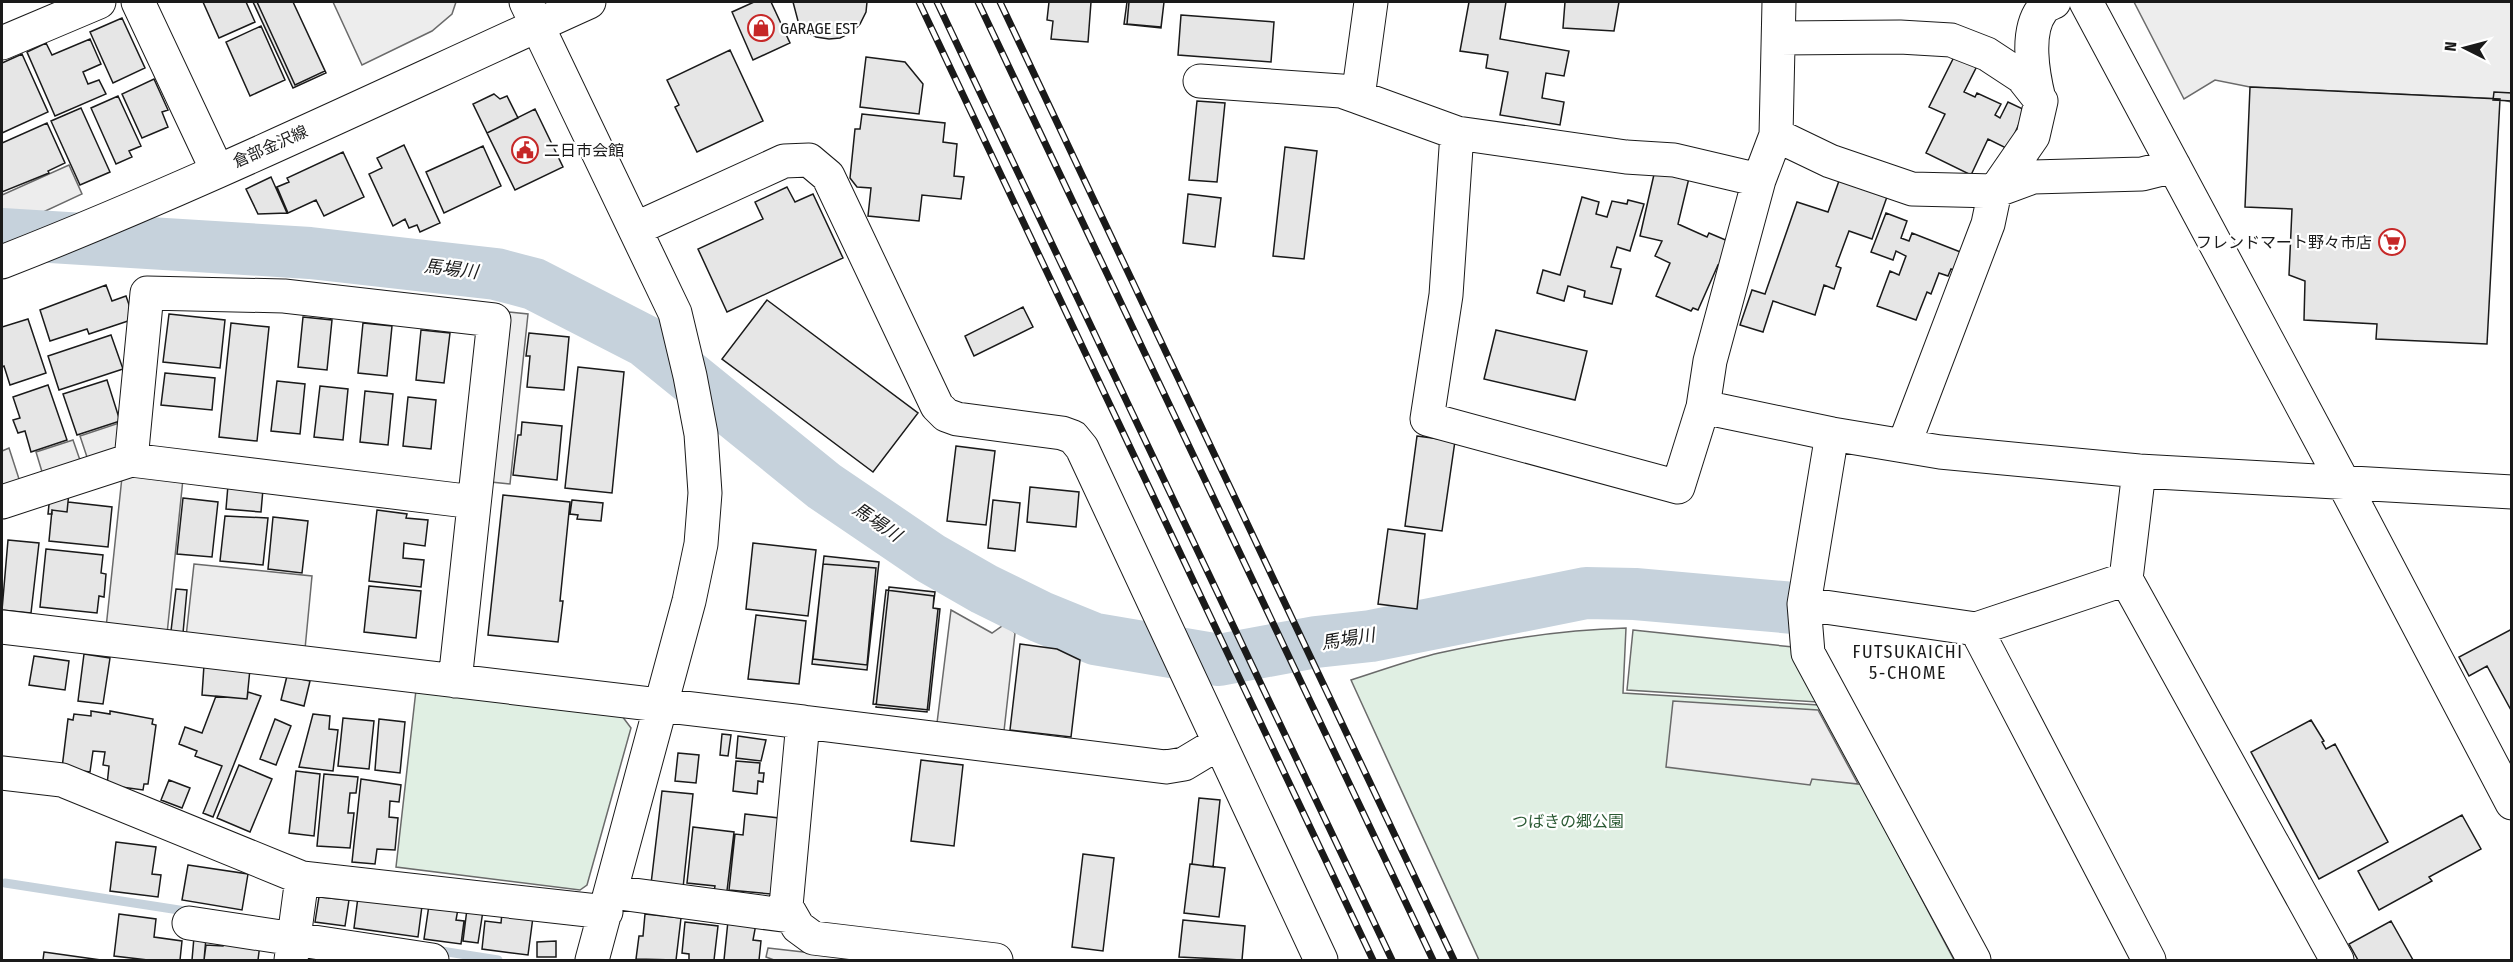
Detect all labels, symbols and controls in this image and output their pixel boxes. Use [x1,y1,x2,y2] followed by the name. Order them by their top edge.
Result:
[746,13,776,43] shop icon: GARAGE EST
[2435,18,2495,78] north arrow
[780,19,858,38] place label: GARAGE EST
[2441,41,2461,52] text: N
[230,122,311,171] street label: 倉部金沢線
[510,135,540,165] public building icon: 二日市会館
[544,141,624,160] place label: 二日市会館
[2377,227,2407,257] supermarket icon: フレンドマート野々市店
[2196,233,2372,252] place label: フレンドマート野々市店
[423,255,481,283] water label: 馬場川
[848,498,907,547] water label: 馬場川
[1320,624,1378,654] water label: 馬場川
[1853,641,1963,684] district label: FUTSUKAICHI 5-CHOME
[1512,812,1624,831] park label: つばきの郷公園

